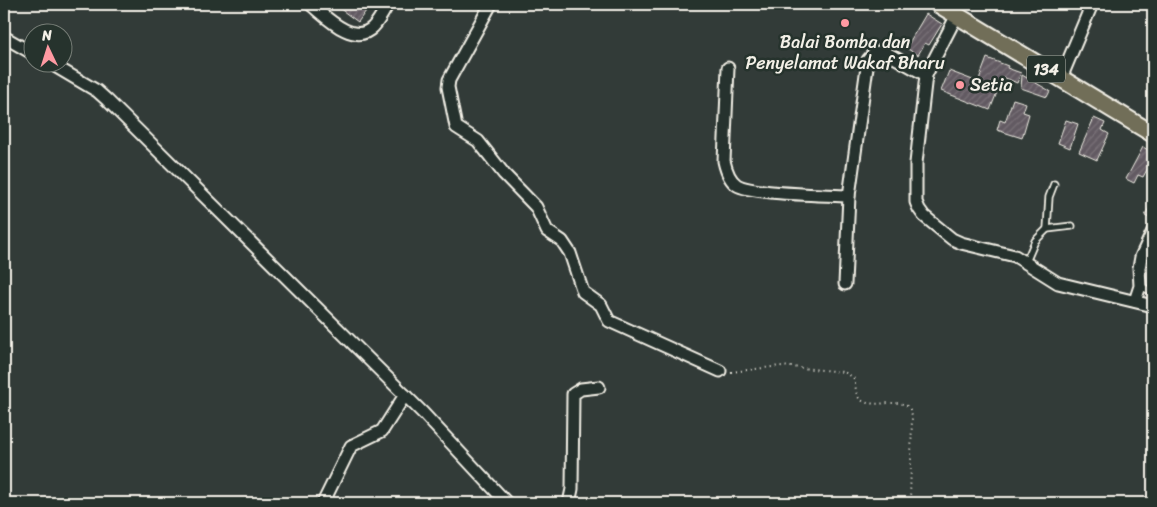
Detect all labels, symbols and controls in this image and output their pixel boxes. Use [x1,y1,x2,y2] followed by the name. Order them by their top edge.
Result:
[839,17,851,29] marker: Balai Bomba dan Penyelamat Wakaf Bharu
[22,22,72,72] north arrow
[40,23,53,48] text: N
[745,26,945,79] place label: Balai Bomba dan Penyelamat Wakaf Bharu
[1027,56,1065,82] road number: 134
[970,69,1012,101] place label: Setia
[954,79,966,91] marker: Setia

